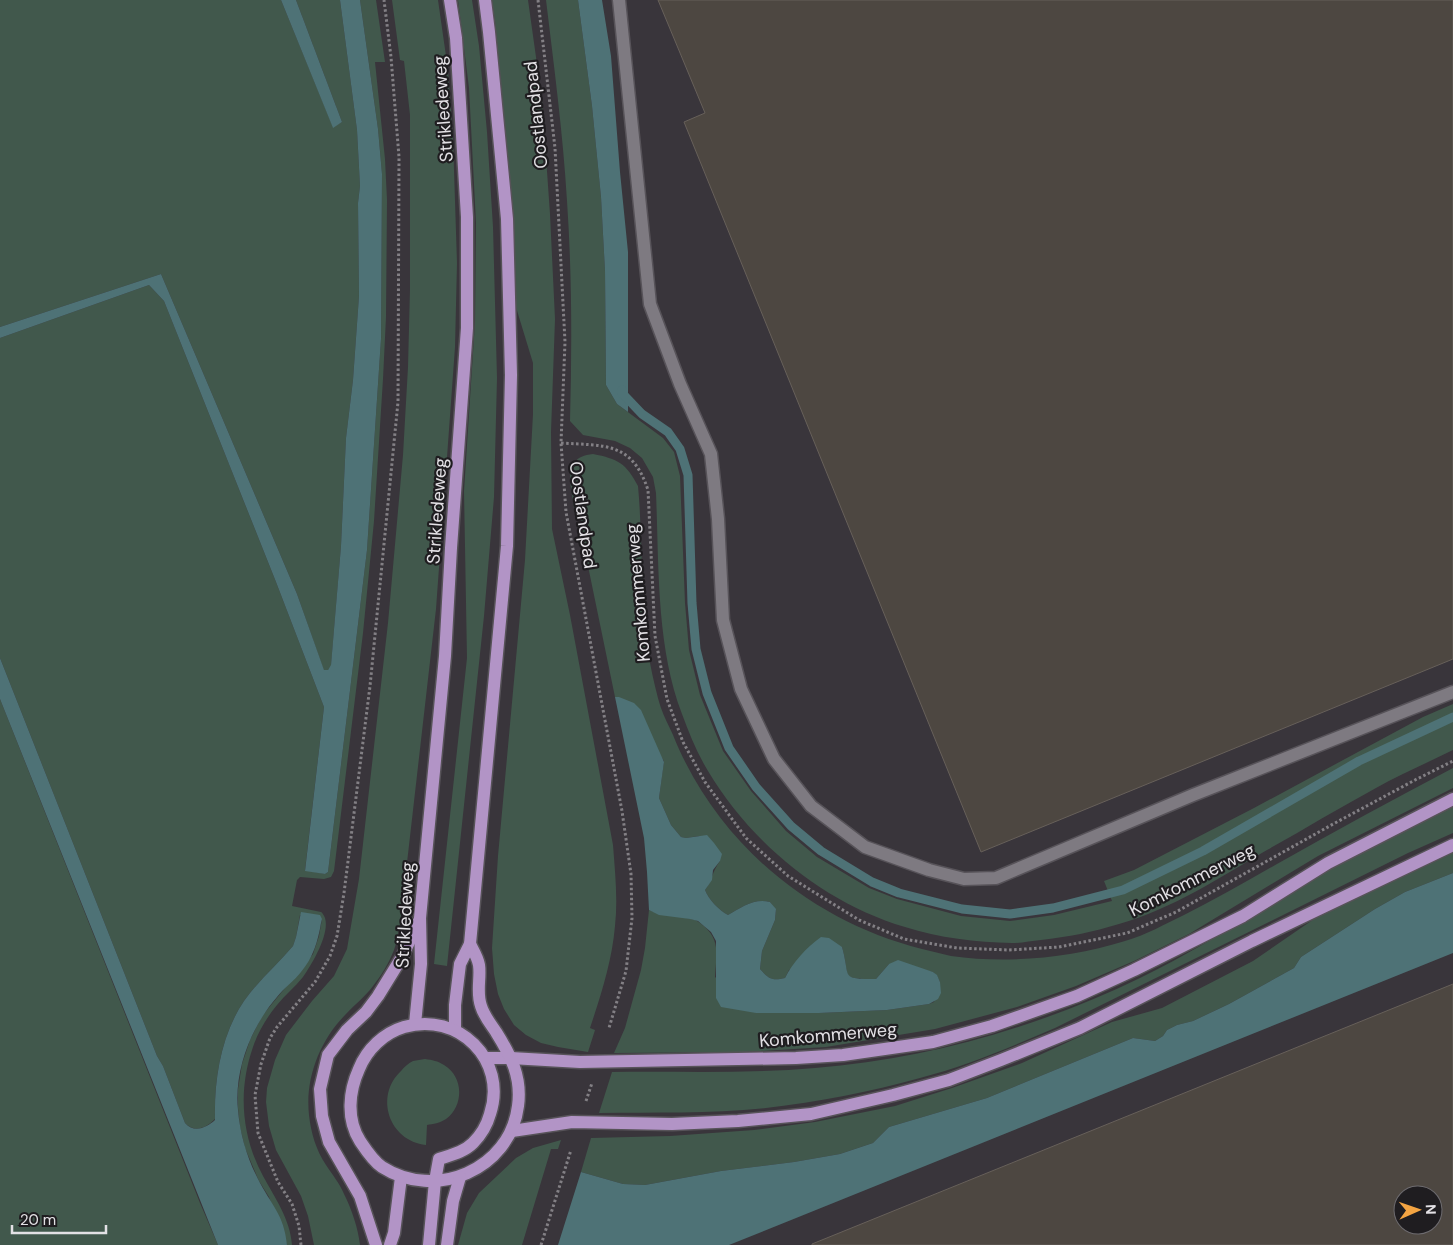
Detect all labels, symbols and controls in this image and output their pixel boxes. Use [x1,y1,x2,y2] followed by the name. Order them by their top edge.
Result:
[427,55,459,163] street label: Strikledeweg
[518,60,554,170] street label: Oostlandpad
[421,457,453,565] street label: Strikledeweg
[564,460,602,570] street label: Oostlandpad
[620,523,656,663] street label: Komkommerweg
[1125,838,1259,922] street label: Komkommerweg
[390,861,420,969] street label: Strikledeweg
[758,1017,898,1053] street label: Komkommerweg
[1393,1185,1443,1235] north arrow
[12,1202,106,1234] scale bar
[1422,1204,1440,1215] text: N
[20,1210,56,1230] text: 20 m

